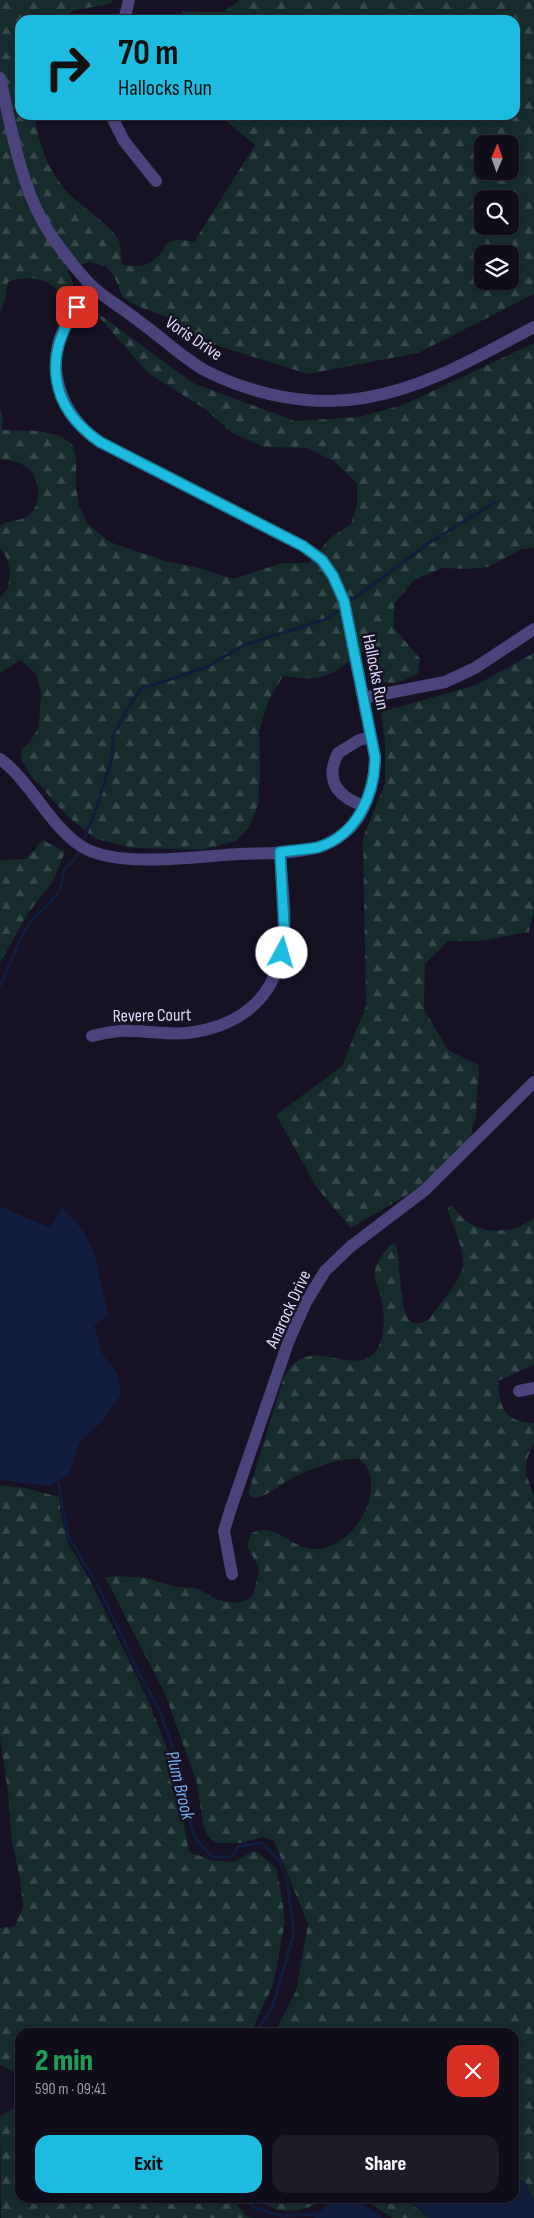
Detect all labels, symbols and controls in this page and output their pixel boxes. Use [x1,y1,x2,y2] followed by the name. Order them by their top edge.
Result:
[118,32,178,75] text: 70 m
[35,35,100,100] icon: right
[118,75,212,102] text: Hallocks Run
[474,135,519,180] north arrow
[474,135,519,290] map controls
[474,190,519,235] button: search
[474,245,519,290] button: layers
[56,286,98,328] pin
[63,293,91,321] icon: arrive
[161,312,226,365] street label: Voris Drive
[358,632,393,712] street label: Hallocks Run
[255,926,307,978] position arrow
[112,1004,192,1027] street label: Revere Court
[261,1267,316,1352] street label: Anarock Drive
[160,1749,199,1823] water label: Plum Brook
[35,2043,93,2079] text: 2 min
[447,2045,499,2097] button: close
[35,2080,106,2099] text: 590 m · 09:41
[35,2135,262,2193] button: Exit
[272,2135,499,2193] button: Share

